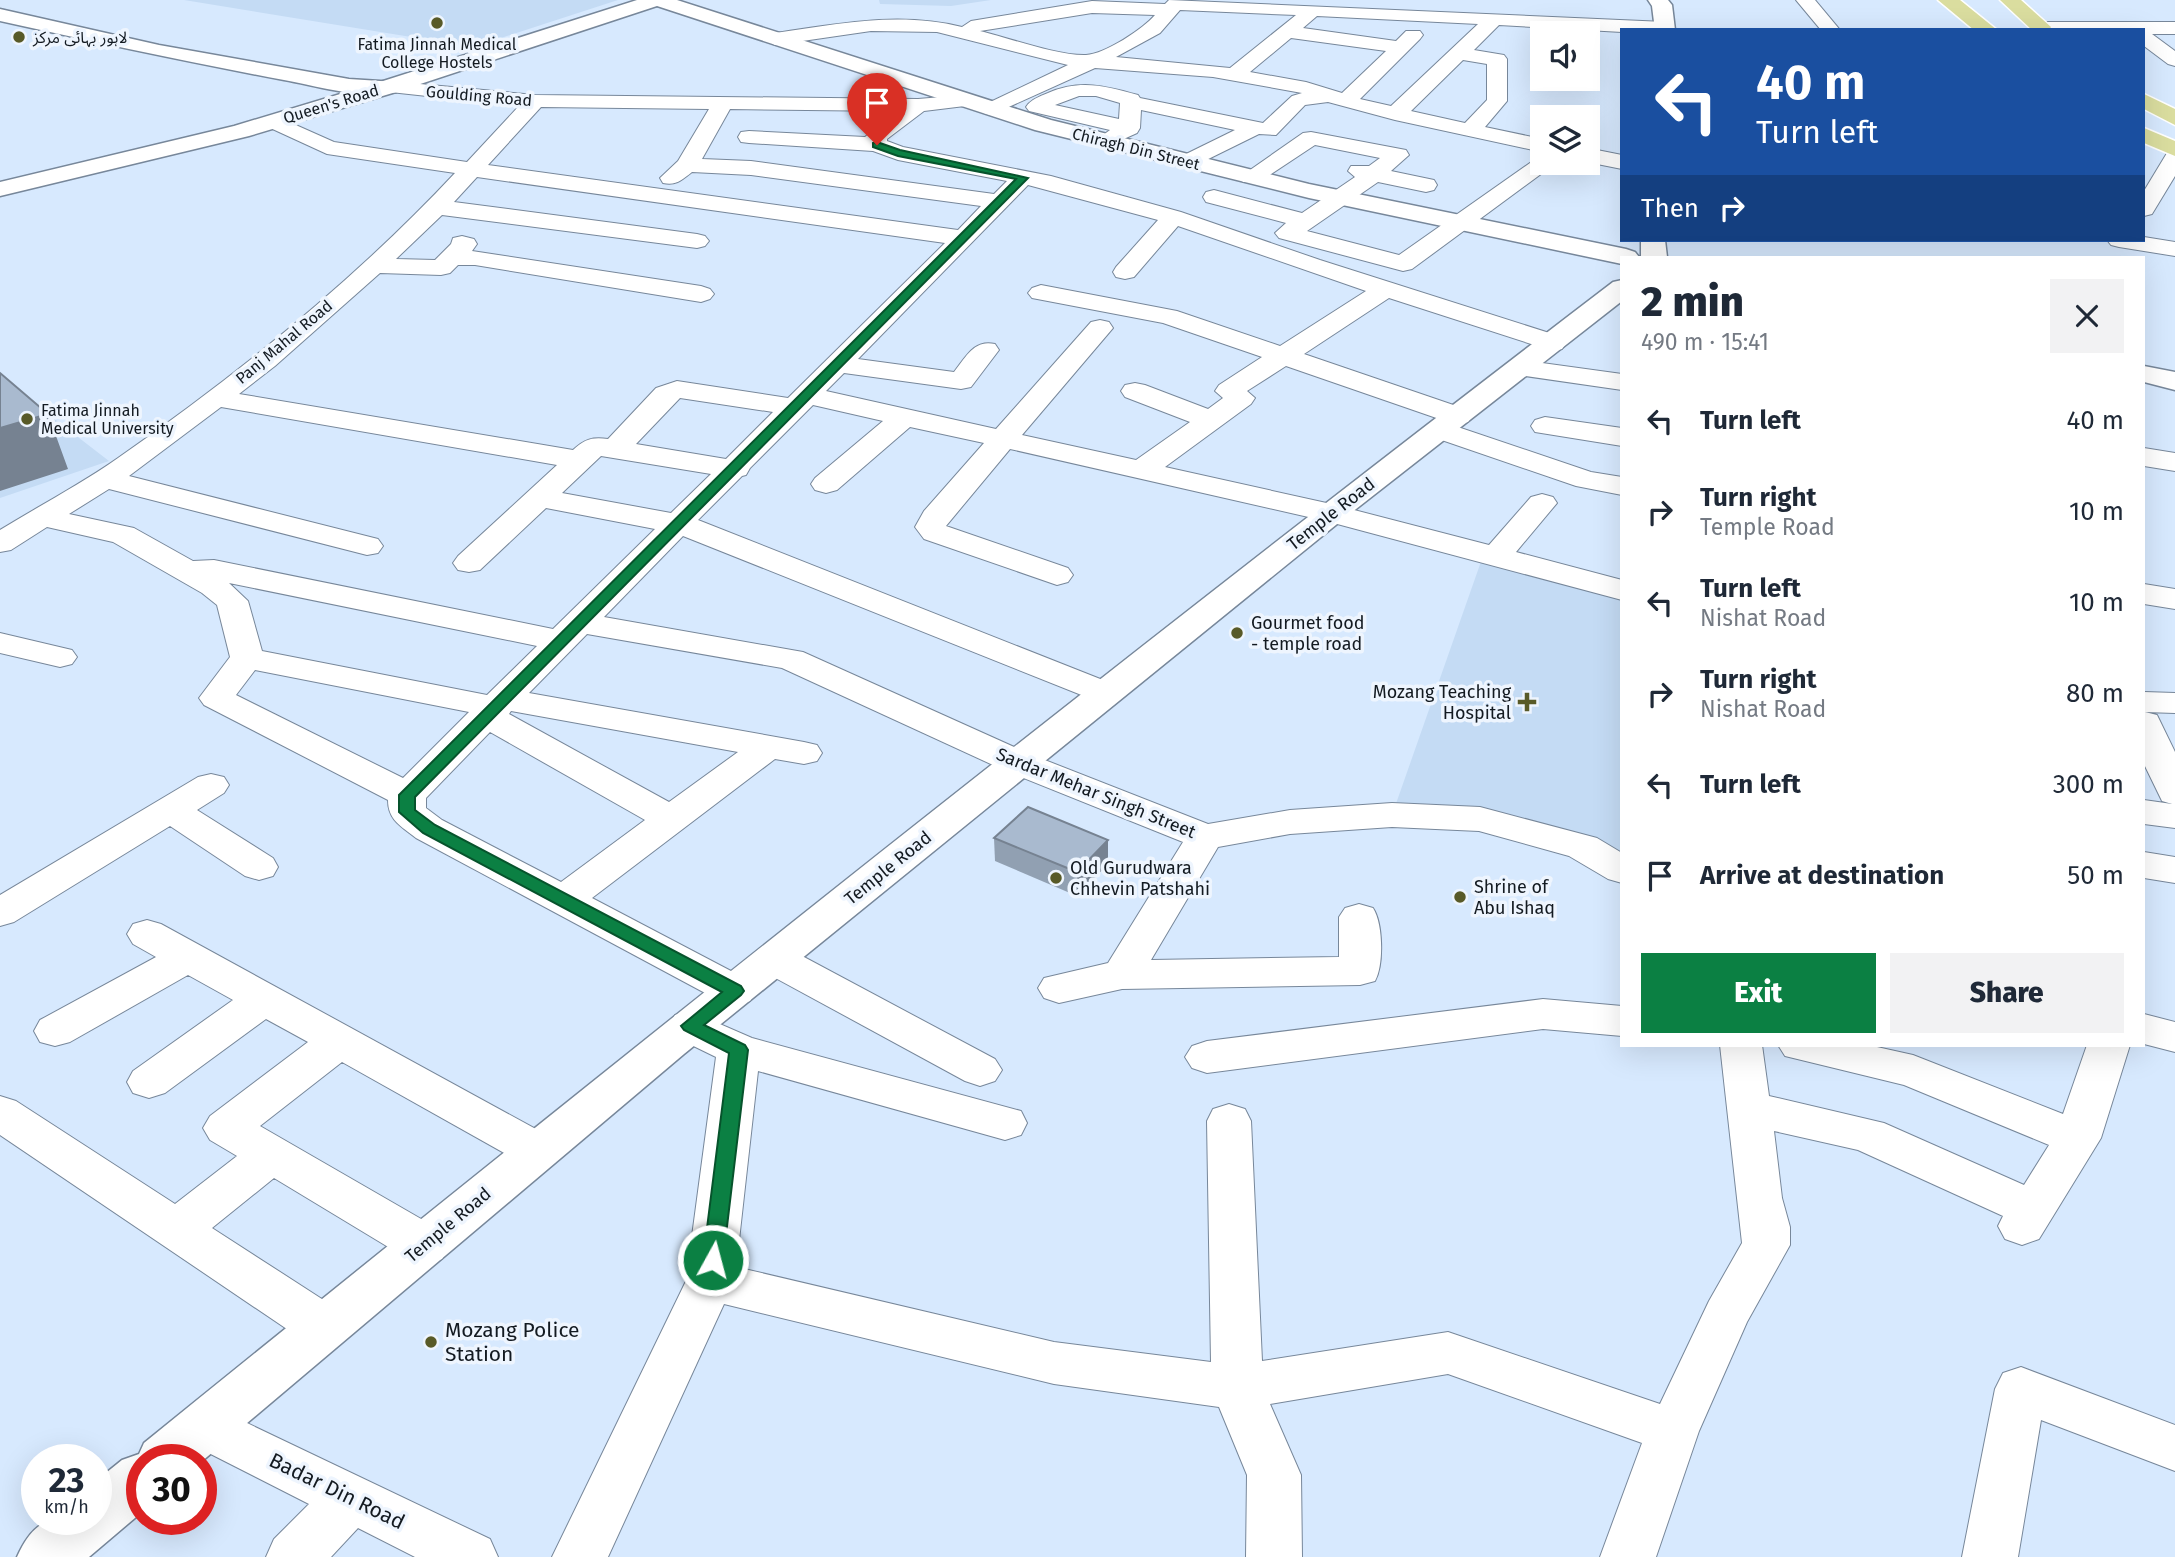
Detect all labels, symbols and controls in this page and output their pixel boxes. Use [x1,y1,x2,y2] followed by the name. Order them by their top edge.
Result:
[429,15,445,31] marker: Fatima Jinnah Medical College Hostels
[1530,21,1600,175] map controls
[1530,21,1600,91] button: sound
[32,28,128,48] place label: لاہور بہائی مرکز
[11,29,27,45] marker: لاہور بہائی مرکز
[358,35,517,72] place label: Fatima Jinnah Medical College Hostels
[1756,53,1865,112] text: 40 m
[1641,56,1732,147] icon: left
[847,73,907,145] pin
[281,80,381,128] street label: Queen's Road
[425,82,533,110] street label: Goulding Road
[858,84,896,122] icon: arrive
[1530,105,1600,175] button: layers
[1756,113,1878,151] text: Turn left
[1070,124,1202,174] street label: Chiragh Din Street
[1713,189,1751,227] icon: right
[1641,193,1699,224] text: Then
[1641,277,1744,327] text: 2 min
[2050,279,2124,353] button: close
[232,296,336,388] street label: Panj Mahal Road
[1641,328,1769,356] text: 490 m · 15:41
[41,401,174,438] place label: Fatima Jinnah Medical University
[1641,402,1679,440] icon: left
[1700,405,1801,436] text: Turn left
[2066,405,2124,436] text: 40 m
[19,411,35,427] marker: Fatima Jinnah Medical University
[1283,473,1379,555] street label: Temple Road
[1700,482,1817,513] text: Turn right
[1641,493,1679,531] icon: right
[2069,496,2124,527] text: 10 m
[1700,513,1835,541] text: Temple Road
[1700,573,1801,604] text: Turn left
[1641,584,1679,622] icon: left
[2069,587,2124,618] text: 10 m
[1700,604,1826,632] text: Nishat Road
[1251,612,1364,655] place label: Gourmet food - temple road
[1229,625,1245,641] marker: Gourmet food - temple road
[1700,664,1817,695] text: Turn right
[1641,675,1679,713] icon: right
[2066,678,2124,709] text: 80 m
[1373,681,1512,724] place label: Mozang Teaching Hospital
[1517,692,1537,712] marker: Mozang Teaching Hospital
[1700,695,1826,723] text: Nishat Road
[993,743,1199,843] street label: Sardar Mehar Singh Street
[1641,766,1679,804] icon: left
[1700,769,1801,800] text: Turn left
[2053,769,2124,800] text: 300 m
[840,826,936,910] street label: Temple Road
[1070,857,1210,900] place label: Old Gurudwara Chhevin Patshahi
[1641,857,1679,895] icon: arrive
[1700,860,1944,891] text: Arrive at destination
[2067,860,2124,891] text: 50 m
[1048,870,1064,886] marker: Old Gurudwara Chhevin Patshahi
[1474,876,1555,919] place label: Shrine of Abu Ishaq
[1452,889,1468,905] marker: Shrine of Abu Ishaq
[1641,953,1876,1033] button: Exit
[1890,953,2124,1033] button: Share
[401,1183,495,1267] street label: Temple Road
[676,1223,750,1297] position arrow
[445,1317,580,1367] place label: Mozang Police Station
[423,1334,439,1350] marker: Mozang Police Station
[126,1444,217,1535] speed limit sign: 30
[265,1447,409,1535] street label: Badar Din Road
[48,1459,85,1501] text: 23
[44,1496,89,1518] text: km/h

